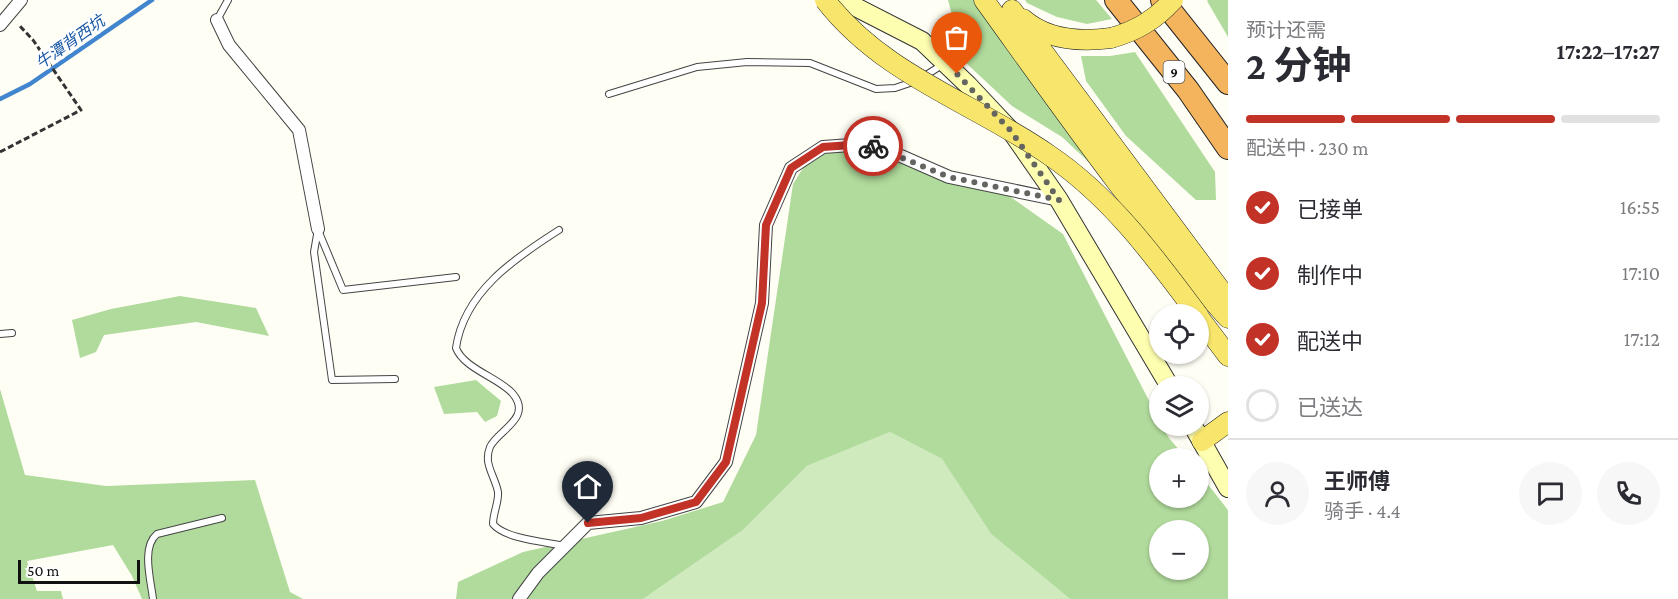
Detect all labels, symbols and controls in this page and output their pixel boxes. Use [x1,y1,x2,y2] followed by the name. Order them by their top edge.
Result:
[32,11,109,72] water label: 牛潭背西坑
[931,12,982,74] pin
[1246,19,1326,41] text: 预计还需
[940,21,973,54] icon: bag
[1557,39,1660,64] text: 17:22–17:27
[1246,44,1351,87] text: 2 分钟
[1164,61,1184,83] road number: 9
[843,116,903,176] courier
[857,130,890,163] icon: bike
[1246,137,1368,159] text: 配送中 · 230 m
[1246,191,1279,224] icon: check
[1620,196,1660,218] text: 16:55
[1297,197,1363,222] text: 已接单
[1246,257,1279,290] icon: check
[1622,262,1660,284] text: 17:10
[1297,263,1363,288] text: 制作中
[1149,304,1209,580] map controls
[1149,304,1209,364] button: locate
[1246,323,1279,356] icon: check
[1624,328,1660,350] text: 17:12
[1297,329,1363,354] text: 配送中
[1149,376,1209,436] button: layers
[1297,395,1363,420] text: 已送达
[1149,448,1209,508] button: +
[562,461,613,523] pin
[1246,462,1309,525] button: person
[1519,462,1582,525] button: chat
[1597,462,1660,525] button: phone
[1324,469,1390,494] text: 王师傅
[571,470,604,503] icon: home
[1324,500,1401,522] text: 骑手 · 4.4
[1149,520,1209,580] button: −
[18,557,140,584] scale bar
[27,562,59,579] text: 50 m

